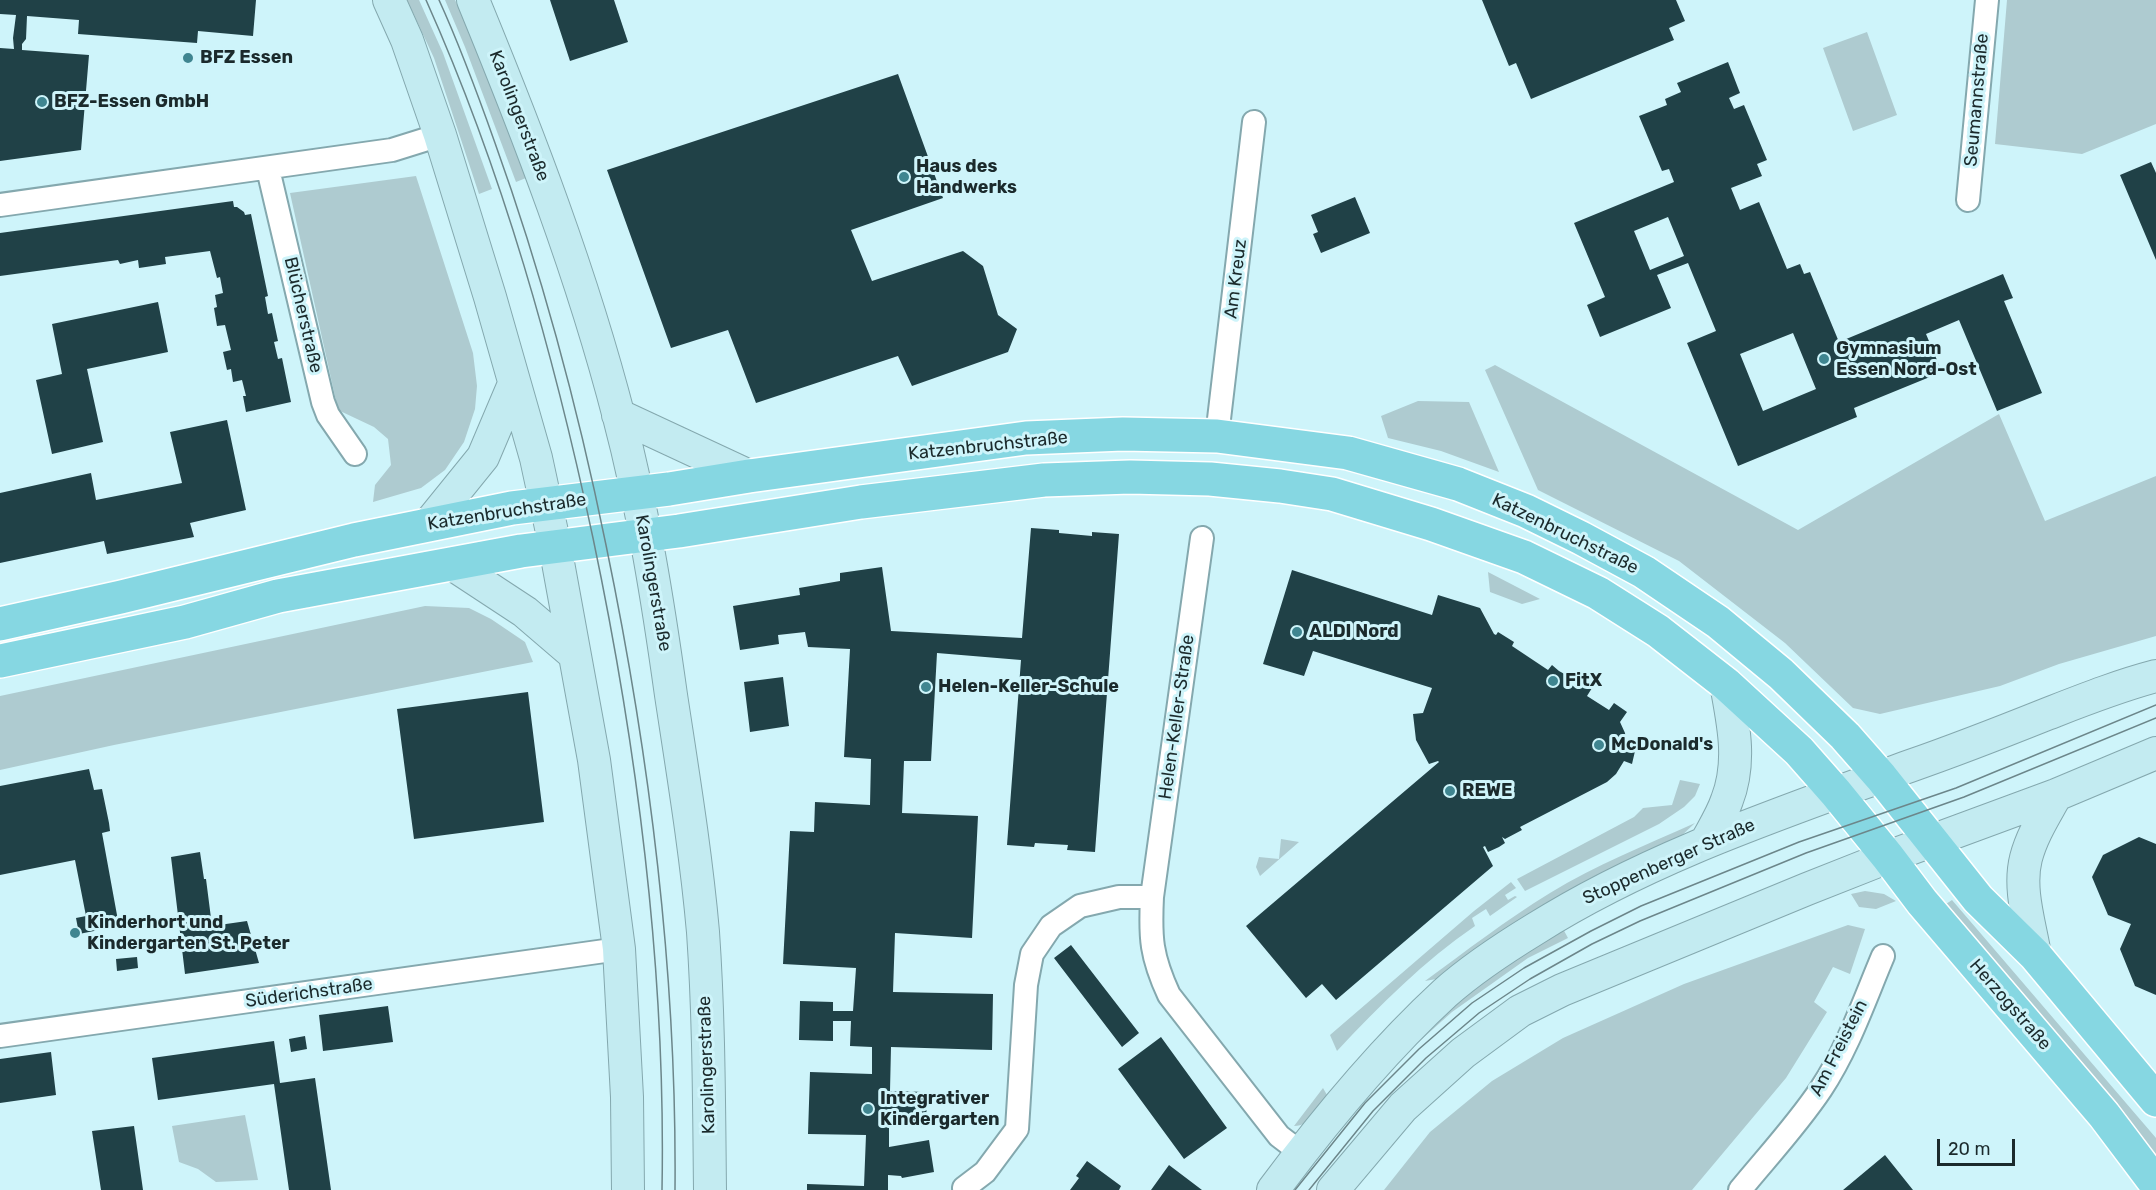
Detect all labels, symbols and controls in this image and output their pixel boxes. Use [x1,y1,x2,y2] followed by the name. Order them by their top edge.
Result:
[1960,33,1994,167] street label: Seumannstraße
[200,47,293,69] place label: BFZ Essen
[484,48,554,184] street label: Karolingerstraße
[181,51,195,65] marker: BFZ Essen
[54,91,209,113] place label: BFZ-Essen GmbH
[35,95,49,109] marker: BFZ-Essen GmbH
[916,156,1017,198] place label: Haus des Handwerks
[897,170,911,184] marker: Haus des Handwerks
[1220,238,1252,320] street label: Am Kreuz
[279,255,327,375] street label: Blücherstraße
[1836,338,1977,380] place label: Gymnasium Essen Nord-Ost
[1817,352,1831,366] marker: Gymnasium Essen Nord-Ost
[907,427,1069,465] street label: Katzenbruchstraße
[426,489,588,535] street label: Katzenbruchstraße
[1488,489,1642,579] street label: Katzenbruchstraße
[630,513,676,653] street label: Karolingerstraße
[1309,621,1399,643] place label: ALDI Nord
[1290,625,1304,639] marker: ALDI Nord
[1155,633,1199,801] street label: Helen-Keller-Straße
[1565,670,1602,692] place label: FitX
[1546,674,1560,688] marker: FitX
[938,676,1119,698] place label: Helen-Keller-Schule
[919,680,933,694] marker: Helen-Keller-Schule
[1611,734,1713,756] place label: McDonald's
[1592,738,1606,752] marker: McDonald's
[1462,780,1512,802] place label: REWE
[1443,784,1457,798] marker: REWE
[1580,814,1758,910] street label: Stoppenberger Straße
[87,912,290,954] place label: Kinderhort und Kindergarten St. Peter
[68,926,82,940] marker: Kinderhort und Kindergarten St. Peter
[1965,955,2055,1055] street label: Herzogstraße
[244,973,374,1013] street label: Süderichstraße
[694,995,720,1135] street label: Karolingerstraße
[1805,996,1873,1100] street label: Am Freistein
[880,1088,1000,1130] place label: Integrativer Kindergarten
[861,1102,875,1116] marker: Integrativer Kindergarten
[1940,1127,2018,1165] scale bar
[1948,1138,1990,1160] text: 20 m

